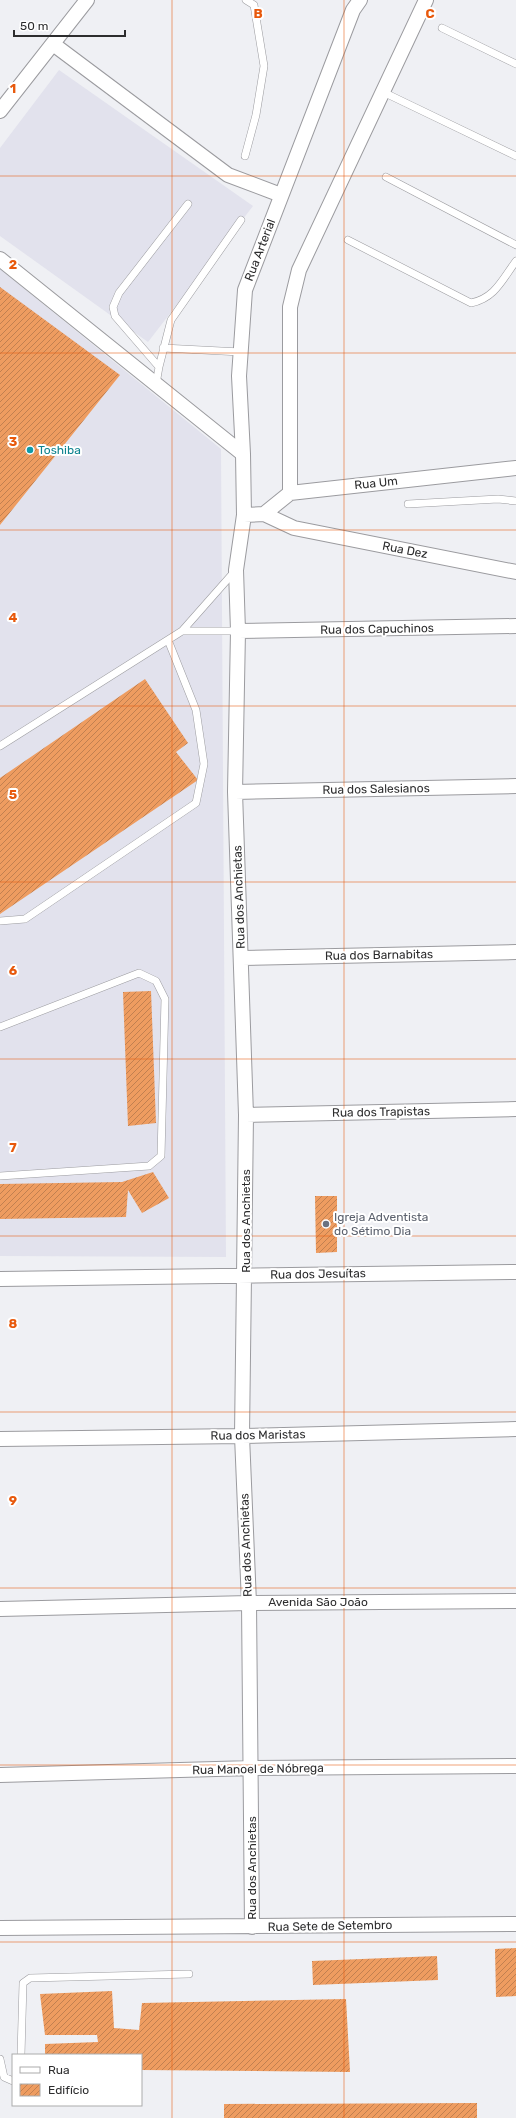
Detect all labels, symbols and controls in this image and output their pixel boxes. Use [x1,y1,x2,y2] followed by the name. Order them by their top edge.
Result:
[253,6,263,21] text: B
[425,6,435,21] text: C
[14,12,125,38] scale bar
[20,19,48,33] text: 50 m
[10,81,16,96] text: 1
[242,217,278,283] street label: Rua Arterial
[9,257,17,272] text: 2
[9,434,18,449] text: 3
[38,443,81,457] place label: Toshiba
[25,445,35,455] marker: Toshiba
[354,474,398,492] street label: Rua Um
[381,539,429,561] street label: Rua Dez
[9,610,18,625] text: 4
[320,621,434,637] street label: Rua dos Capuchinos
[322,781,430,797] street label: Rua dos Salesianos
[9,787,17,802] text: 5
[230,845,248,949] street label: Rua dos Anchietas
[325,947,433,963] street label: Rua dos Barnabitas
[9,963,18,978] text: 6
[332,1104,430,1120] street label: Rua dos Trapistas
[9,1140,17,1155] text: 7
[239,1169,253,1273] street label: Rua dos Anchietas
[334,1210,428,1238] place label: Igreja Adventista do Sétimo Dia
[321,1219,331,1229] marker: Igreja Adventista do Sétimo Dia
[270,1266,366,1282] street label: Rua dos Jesuítas
[9,1316,18,1331] text: 8
[210,1427,306,1443] street label: Rua dos Maristas
[9,1493,17,1508] text: 9
[237,1493,255,1597] street label: Rua dos Anchietas
[268,1595,368,1609] street label: Avenida São João
[192,1761,324,1777] street label: Rua Manoel de Nóbrega
[245,1816,259,1920] street label: Rua dos Anchietas
[268,1918,393,1934] street label: Rua Sete de Setembro
[12,2054,142,2106] legend
[48,2063,70,2077] text: Rua
[48,2083,89,2097] text: Edifício

